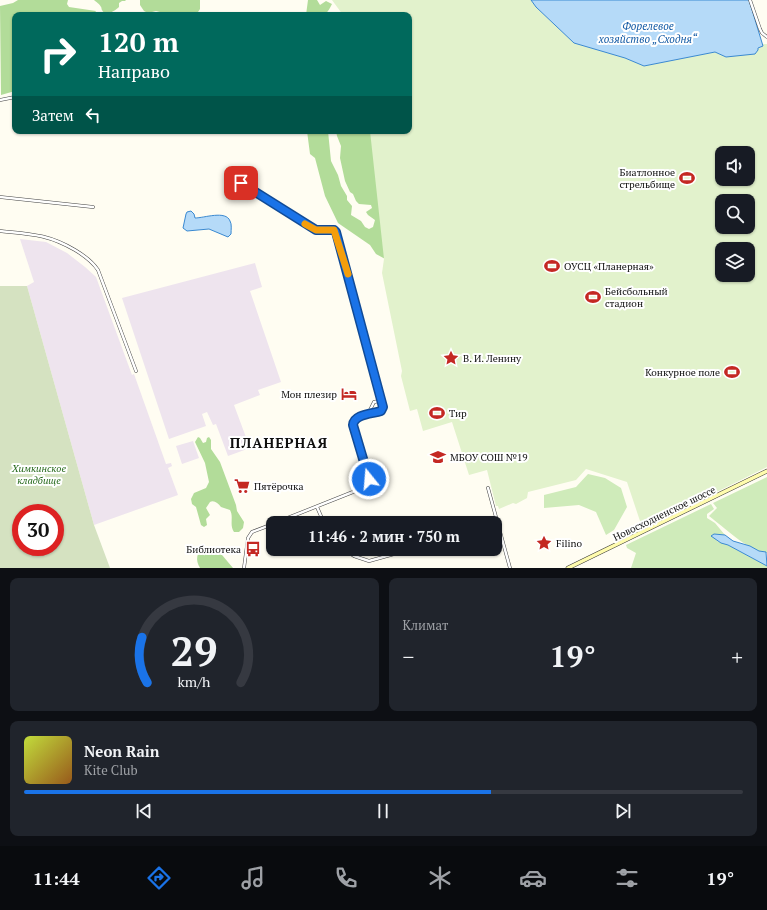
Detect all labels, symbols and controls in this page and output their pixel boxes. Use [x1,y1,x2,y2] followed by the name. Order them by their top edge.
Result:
[598,19,698,46] water label: Форелевое хозяйство „Сходня“
[98,23,179,60] text: 120 m
[32,28,84,80] icon: right
[98,59,170,83] text: Направо
[82,104,104,126] icon: left
[32,105,74,125] text: Затем
[715,146,755,282] map controls
[715,146,755,186] button: sound
[224,166,258,200] pin
[619,166,675,191] place label: Биатлонное стрельбище
[678,169,696,187] sports icon: Биатлонное стрельбище
[230,172,252,194] icon: arrive
[715,194,755,234] button: search
[715,242,755,282] button: layers
[543,257,561,275] sports icon: ОУСЦ «Планерная»
[564,260,654,273] place label: ОУСЦ «Планерная»
[605,285,668,310] place label: Бейсбольный стадион
[584,288,602,306] sports icon: Бейсбольный стадион
[442,349,460,367] place icon: В. И. Ленину
[463,352,522,365] place label: В. И. Ленину
[723,363,741,381] sports icon: Конкурное поле
[645,366,720,379] place label: Конкурное поле
[340,385,358,403] hotel icon: Мон плезир
[281,388,337,401] place label: Мон плезир
[428,404,446,422] sports icon: Тир
[449,407,467,420] place label: Тир
[230,433,328,452] district label: ПЛАНЕРНАЯ
[429,448,447,466] school or university icon: МБОУ СОШ №19
[450,451,528,464] place label: МБОУ СОШ №19
[348,458,390,500] position arrow
[11,462,66,487] park label: Химкинское кладбище
[233,477,251,495] supermarket icon: Пятёрочка
[254,480,304,493] place label: Пятёрочка
[611,483,718,544] street label: Новосходненское шоссе
[12,504,64,556] speed limit sign: 30
[308,526,460,546] text: 11:46 · 2 мин · 750 m
[535,534,553,552] place icon: Filino
[556,537,582,550] place label: Filino
[244,540,262,558] bus stop icon: Библиотека
[186,543,241,556] place label: Библиотека
[403,616,448,634] text: Климат
[171,622,218,677] text: 29
[550,636,596,676] text: 19°
[403,642,414,671] text: −
[731,642,743,671] text: +
[178,671,211,690] text: km/h
[84,741,160,761] text: Neon Rain
[84,761,138,779] text: Kite Club
[133,800,155,822] icon: previous
[372,800,394,822] icon: pause
[612,800,634,822] icon: next
[145,864,173,892] icon: directions
[239,864,267,892] icon: music
[332,864,360,892] icon: phone
[426,864,454,892] icon: climate
[519,864,547,892] icon: car
[613,864,641,892] icon: filters
[33,866,80,890] text: 11:44
[706,866,734,890] text: 19°

